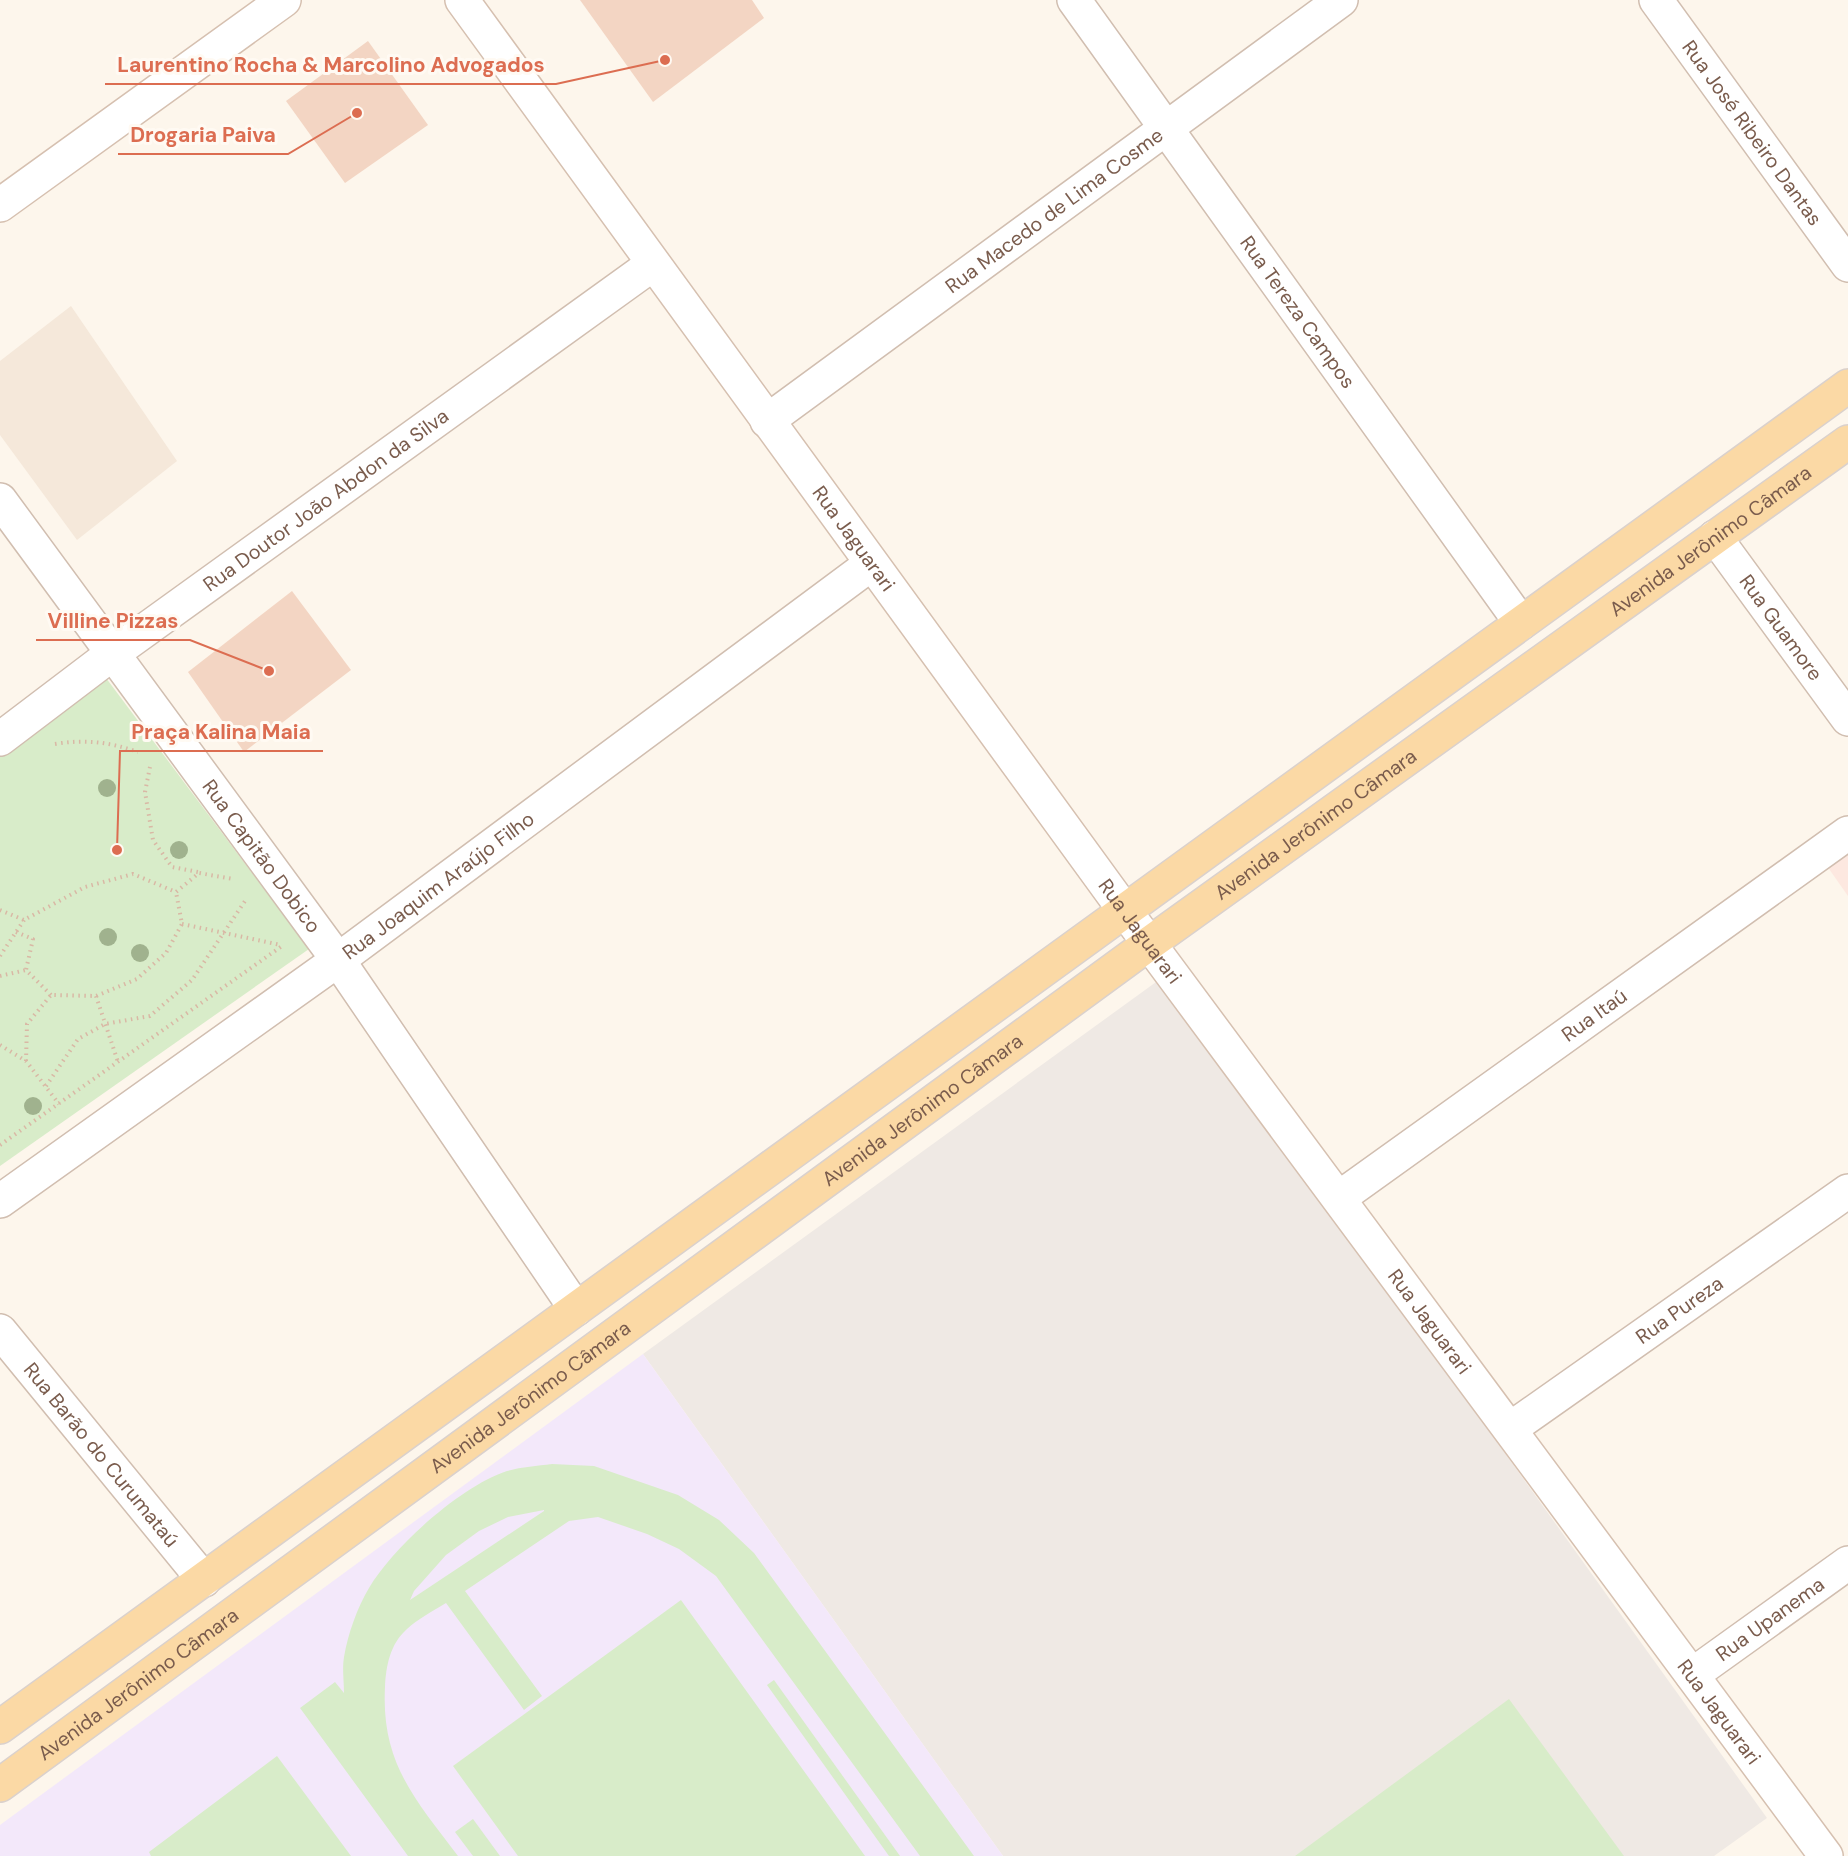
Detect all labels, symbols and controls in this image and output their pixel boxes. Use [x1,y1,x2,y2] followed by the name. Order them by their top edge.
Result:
[1676,35,1828,231] street label: Rua José Ribeiro Dantas
[105,45,556,84] callout: Laurentino Rocha & Marcolino Advogados
[117,51,545,79] text: Laurentino Rocha & Marcolino Advogados
[118,115,288,154] callout: Drogaria Paiva
[130,121,276,149] text: Drogaria Paiva
[940,122,1168,299] street label: Rua Macedo de Lima Cosme
[1234,231,1361,393] street label: Rua Tereza Campos
[198,403,454,597] street label: Rua Doutor João Abdon da Silva
[1604,460,1816,622] street label: Avenida Jerônimo Câmara
[807,480,901,596] street label: Rua Jaguarari
[1734,569,1829,686] street label: Rua Guamore
[36,601,190,640] callout: Villine Pizzas
[48,607,178,635] text: Villine Pizzas
[120,712,323,751] callout: Praça Kalina Maia
[131,718,311,746] text: Praça Kalina Maia
[1209,743,1422,906] street label: Avenida Jerônimo Câmara
[197,774,327,938] street label: Rua Capitão Dobico
[337,806,539,965] street label: Rua Joaquim Araújo Filho
[1093,873,1188,989] street label: Rua Jaguarari
[1556,983,1632,1047] street label: Rua Itaú
[817,1028,1028,1192] street label: Avenida Jerônimo Câmara
[1382,1264,1477,1379] street label: Rua Jaguarari
[1630,1270,1728,1350] street label: Rua Pureza
[425,1315,636,1479] street label: Avenida Jerônimo Câmara
[18,1357,185,1552] street label: Rua Barão do Curumataú
[1711,1571,1829,1667] street label: Rua Upanema
[32,1602,244,1766] street label: Avenida Jerônimo Câmara
[1672,1654,1767,1770] street label: Rua Jaguarari

